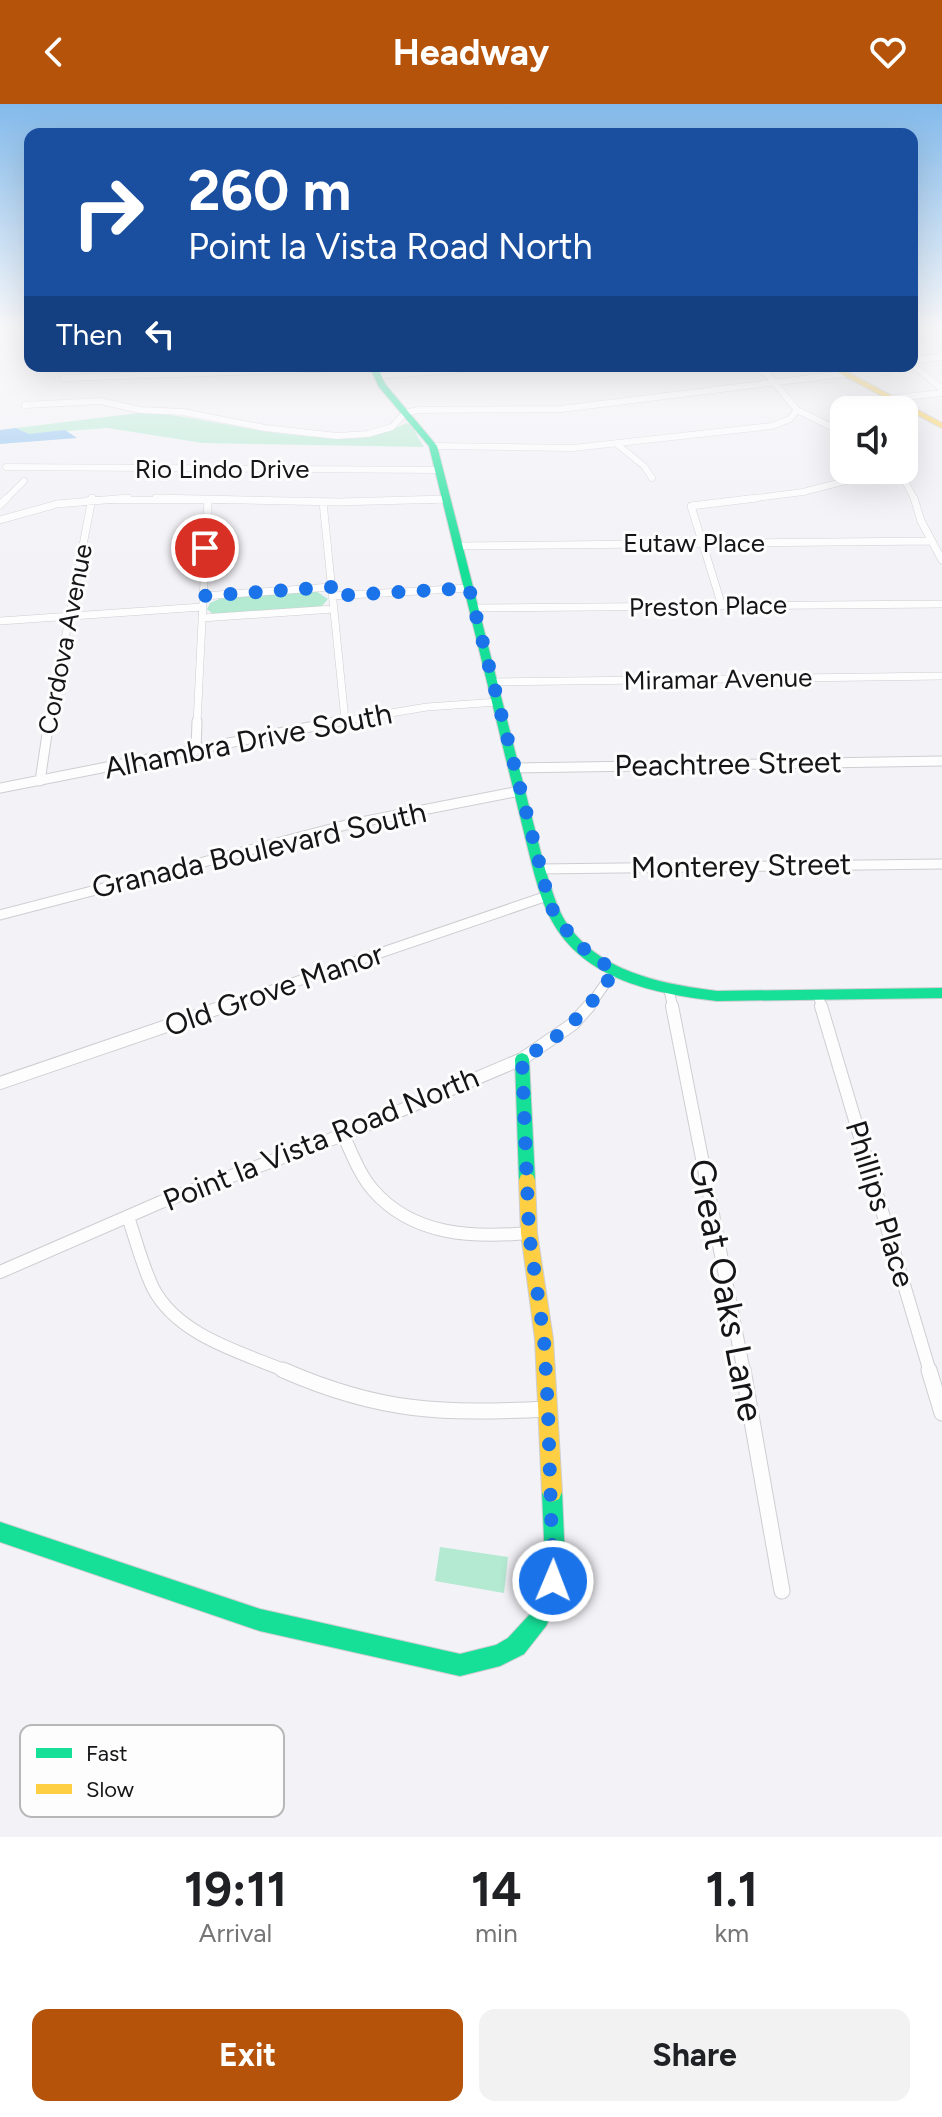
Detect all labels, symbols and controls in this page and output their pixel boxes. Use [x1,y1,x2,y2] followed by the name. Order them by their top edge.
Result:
[32,30,76,74] icon: back
[866,30,910,74] icon: heart
[393,31,549,74] text: Headway
[188,157,351,224] text: 260 m
[56,160,160,264] icon: right
[188,225,593,268] text: Point la Vista Road North
[138,312,182,356] icon: left
[56,316,122,353] text: Then
[830,396,918,484] map controls
[830,396,918,484] button: sound
[135,453,309,485] street label: Rio Lindo Drive
[171,514,239,582] pin
[183,526,227,570] icon: arrive
[623,527,765,559] street label: Eutaw Place
[31,541,99,737] street label: Cordova Avenue
[629,589,787,623] street label: Preston Place
[623,661,813,697] street label: Miramar Avenue
[101,694,395,787] street label: Alhambra Drive South
[614,743,842,784] street label: Peachtree Street
[88,793,430,906] street label: Granada Boulevard South
[630,845,852,886] street label: Monterey Street
[160,935,388,1044] street label: Old Grove Manor
[158,1058,484,1219] street label: Point la Vista Road North
[838,1116,923,1292] street label: Phillips Place
[680,1155,773,1425] street label: Great Oaks Lane
[511,1539,595,1623] position arrow
[20,1725,284,1817] legend
[86,1740,128,1767] text: Fast
[86,1776,135,1803] text: Slow
[184,1860,287,1918] text: 19:11
[471,1860,522,1918] text: 14
[706,1860,758,1918] text: 1.1
[199,1917,272,1949] text: Arrival
[475,1917,518,1949] text: min
[714,1917,749,1949] text: km
[32,2009,463,2101] button: Exit
[479,2009,910,2101] button: Share

